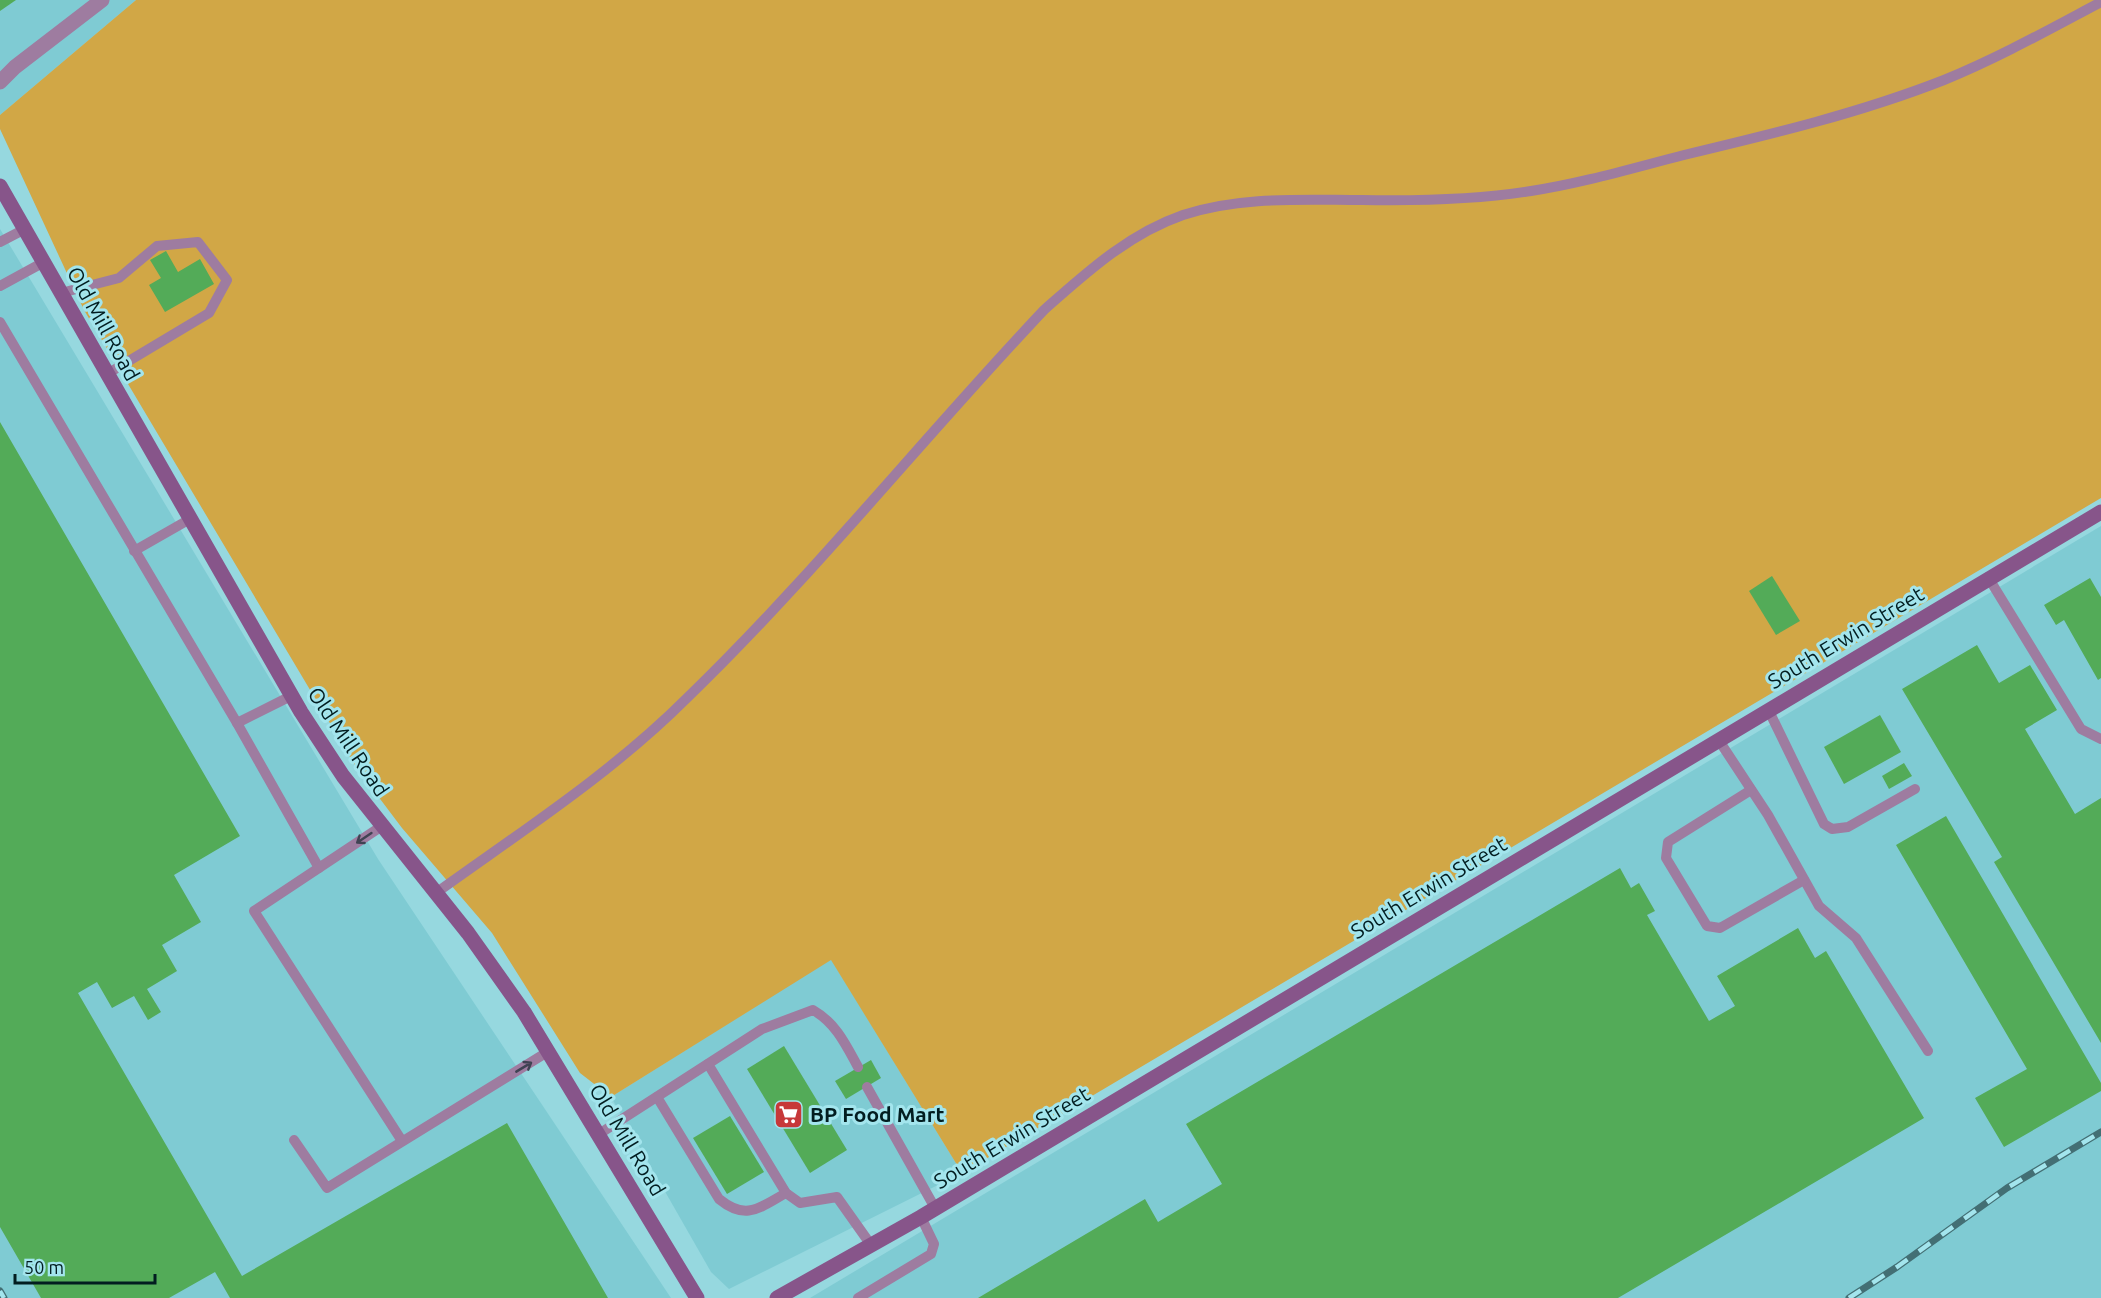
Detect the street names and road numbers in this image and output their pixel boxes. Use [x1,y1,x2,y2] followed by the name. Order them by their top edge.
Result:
[63,262,145,385] street label: Old Mill Road
[1763,581,1928,693] street label: South Erwin Street
[304,682,394,801] street label: Old Mill Road
[1346,831,1511,943] street label: South Erwin Street
[585,1079,671,1200] street label: Old Mill Road
[929,1081,1094,1193] street label: South Erwin Street

